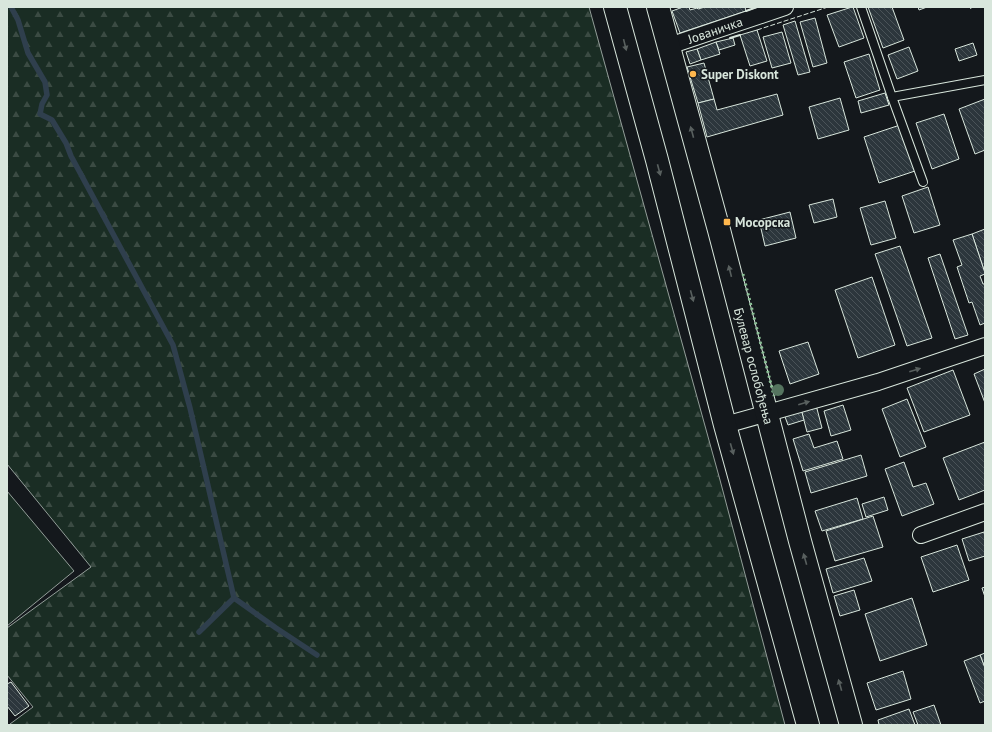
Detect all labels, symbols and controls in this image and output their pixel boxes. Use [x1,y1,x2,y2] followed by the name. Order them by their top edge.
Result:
[685,13,745,48] street label: Јованичка
[622,39,628,51] one-way arrow
[701,66,779,83] place label: Super Diskont
[688,69,698,79] marker: Super Diskont
[689,126,695,138] one-way arrow
[656,164,662,176] one-way arrow
[735,214,790,231] place label: Мосорска
[722,217,732,227] marker: Мосорска
[726,265,732,277] one-way arrow
[689,290,695,302] one-way arrow
[730,306,777,426] street label: Булевар ослобођења
[909,366,921,372] one-way arrow
[798,400,810,406] one-way arrow
[729,443,735,455] one-way arrow
[802,553,808,565] one-way arrow
[837,678,843,690] one-way arrow

